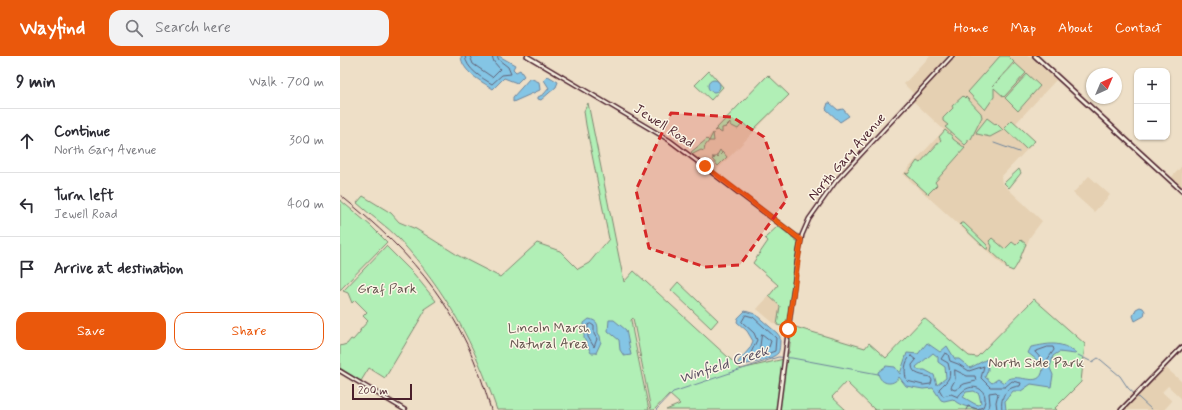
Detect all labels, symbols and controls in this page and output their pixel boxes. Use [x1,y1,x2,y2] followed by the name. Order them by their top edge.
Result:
[109,10,389,46] search box
[20,16,85,41] text: Wayfind
[123,17,145,39] icon: search
[155,18,231,38] text: Search here
[954,19,988,37] text: Home
[1010,19,1036,37] text: Map
[1058,19,1093,37] text: About
[1115,19,1162,37] text: Contact
[1086,68,1122,104] north arrow
[1134,68,1170,140] map controls
[1134,68,1170,104] button: +
[16,71,56,93] text: 9 min
[249,74,324,91] text: Walk · 700 m
[630,100,698,152] street label: Jewell Road
[1134,104,1170,140] button: −
[804,109,890,205] street label: North Gary Avenue
[54,122,110,142] text: Continue
[16,130,38,152] icon: ahead
[289,132,324,149] text: 300 m
[54,142,156,159] text: North Gary Avenue
[696,157,714,175] route end
[54,186,114,206] text: Turn left
[16,194,38,216] icon: left
[287,196,324,213] text: 400 m
[54,206,118,223] text: Jewell Road
[16,258,38,280] icon: arrive
[54,259,183,279] text: Arrive at destination
[357,280,417,298] park label: Graf Park
[16,312,166,350] button: Save
[174,312,324,350] button: Share
[508,319,590,353] park label: Lincoln Marsh Natural Area
[779,320,797,338] route start
[676,341,772,389] water label: Winfield Creek
[988,354,1084,372] park label: North Side Park
[352,382,412,401] scale bar
[358,384,388,398] text: 200 m

